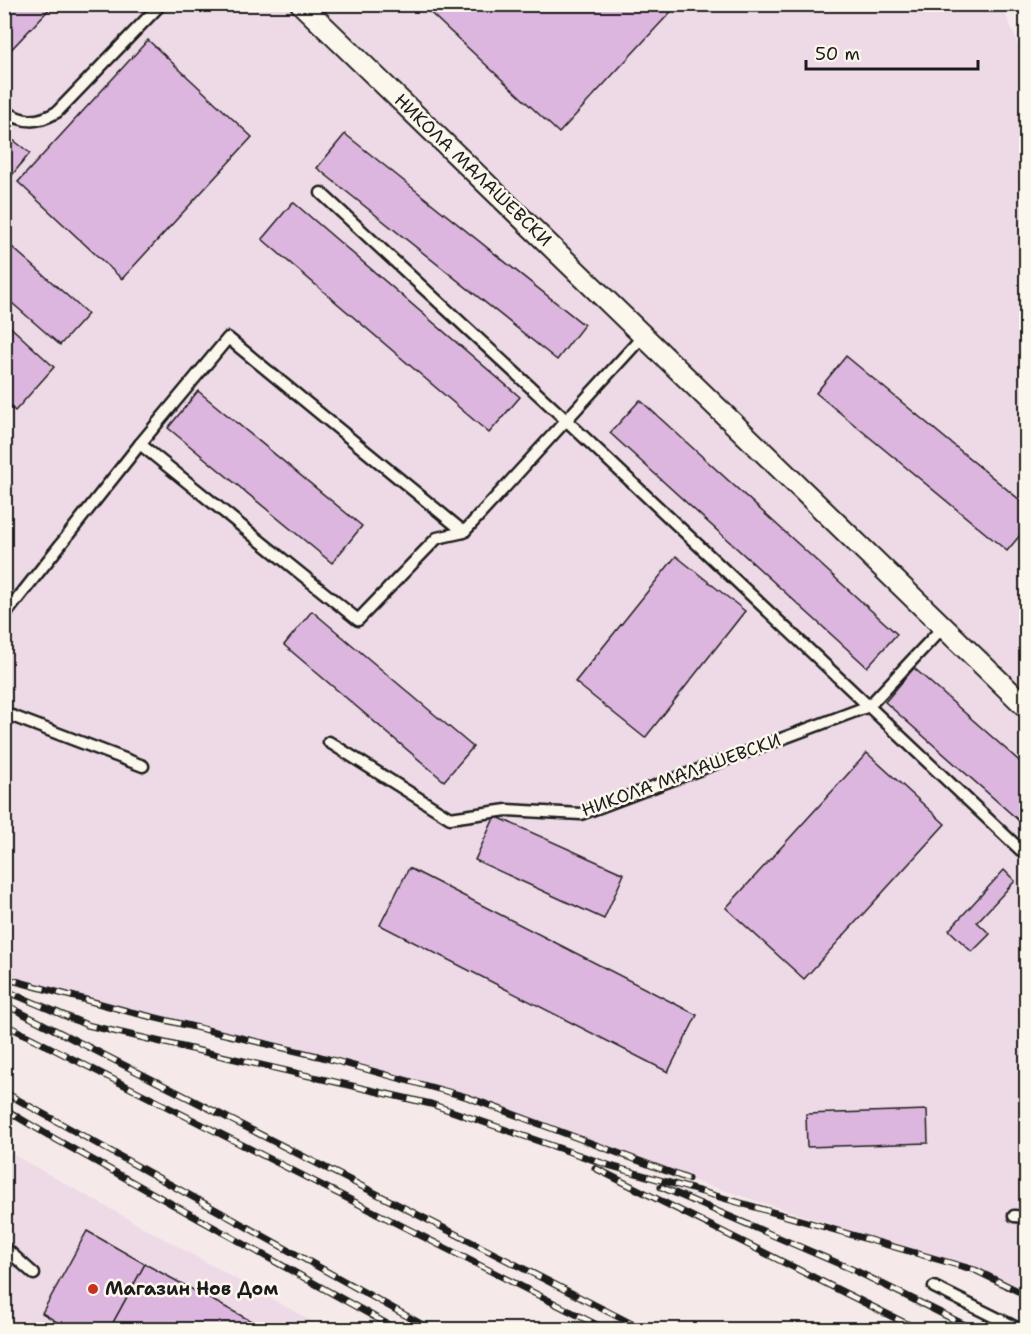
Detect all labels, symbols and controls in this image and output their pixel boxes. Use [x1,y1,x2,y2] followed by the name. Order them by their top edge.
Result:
[806,33,978,71] scale bar
[815,42,860,66] text: 50 m
[389,88,557,252] street label: НИКОЛА МАЛАШЕВСКИ
[578,728,784,822] street label: НИКОЛА МАЛАШЕВСКИ
[105,1277,278,1301] place label: Магазин Нов Дом
[86,1282,100,1296] marker: Магазин Нов Дом

